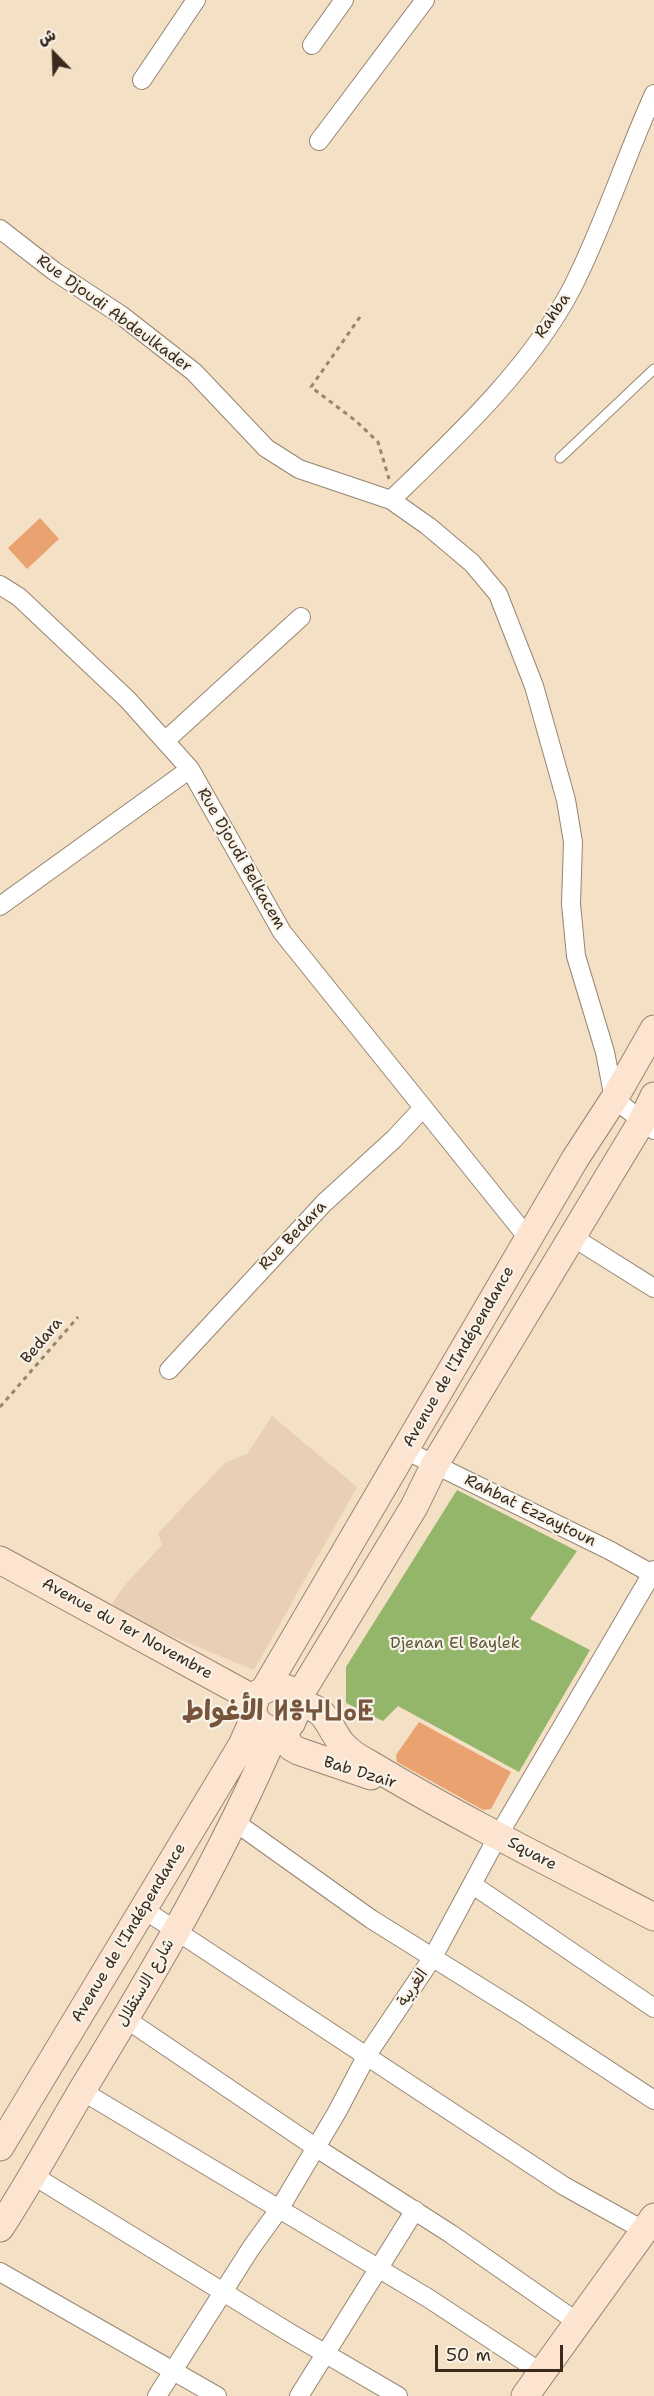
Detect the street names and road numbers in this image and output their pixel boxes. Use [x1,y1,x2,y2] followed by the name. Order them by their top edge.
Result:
[33,251,195,377] street label: Rue Djoudi Abdeulkader
[531,290,575,342] street label: Rahba
[193,785,289,933] street label: Rue Djoudi Belkacem
[255,1197,331,1275] street label: Rue Bedara
[399,1263,519,1451] street label: Avenue de l'Indépendance
[17,1314,67,1368] street label: Bedara
[461,1471,599,1551] street label: Rahbat Ezzaytoun
[38,1574,216,1684] street label: Avenue du 1er Novembre
[321,1753,399,1793] street label: Bab Dzair
[504,1833,560,1875] street label: Square
[68,1840,190,2026] street label: Avenue de l'Indépendance
[113,1936,179,2030] street label: شارع الاستقلال
[394,1966,432,2010] street label: الغربية

